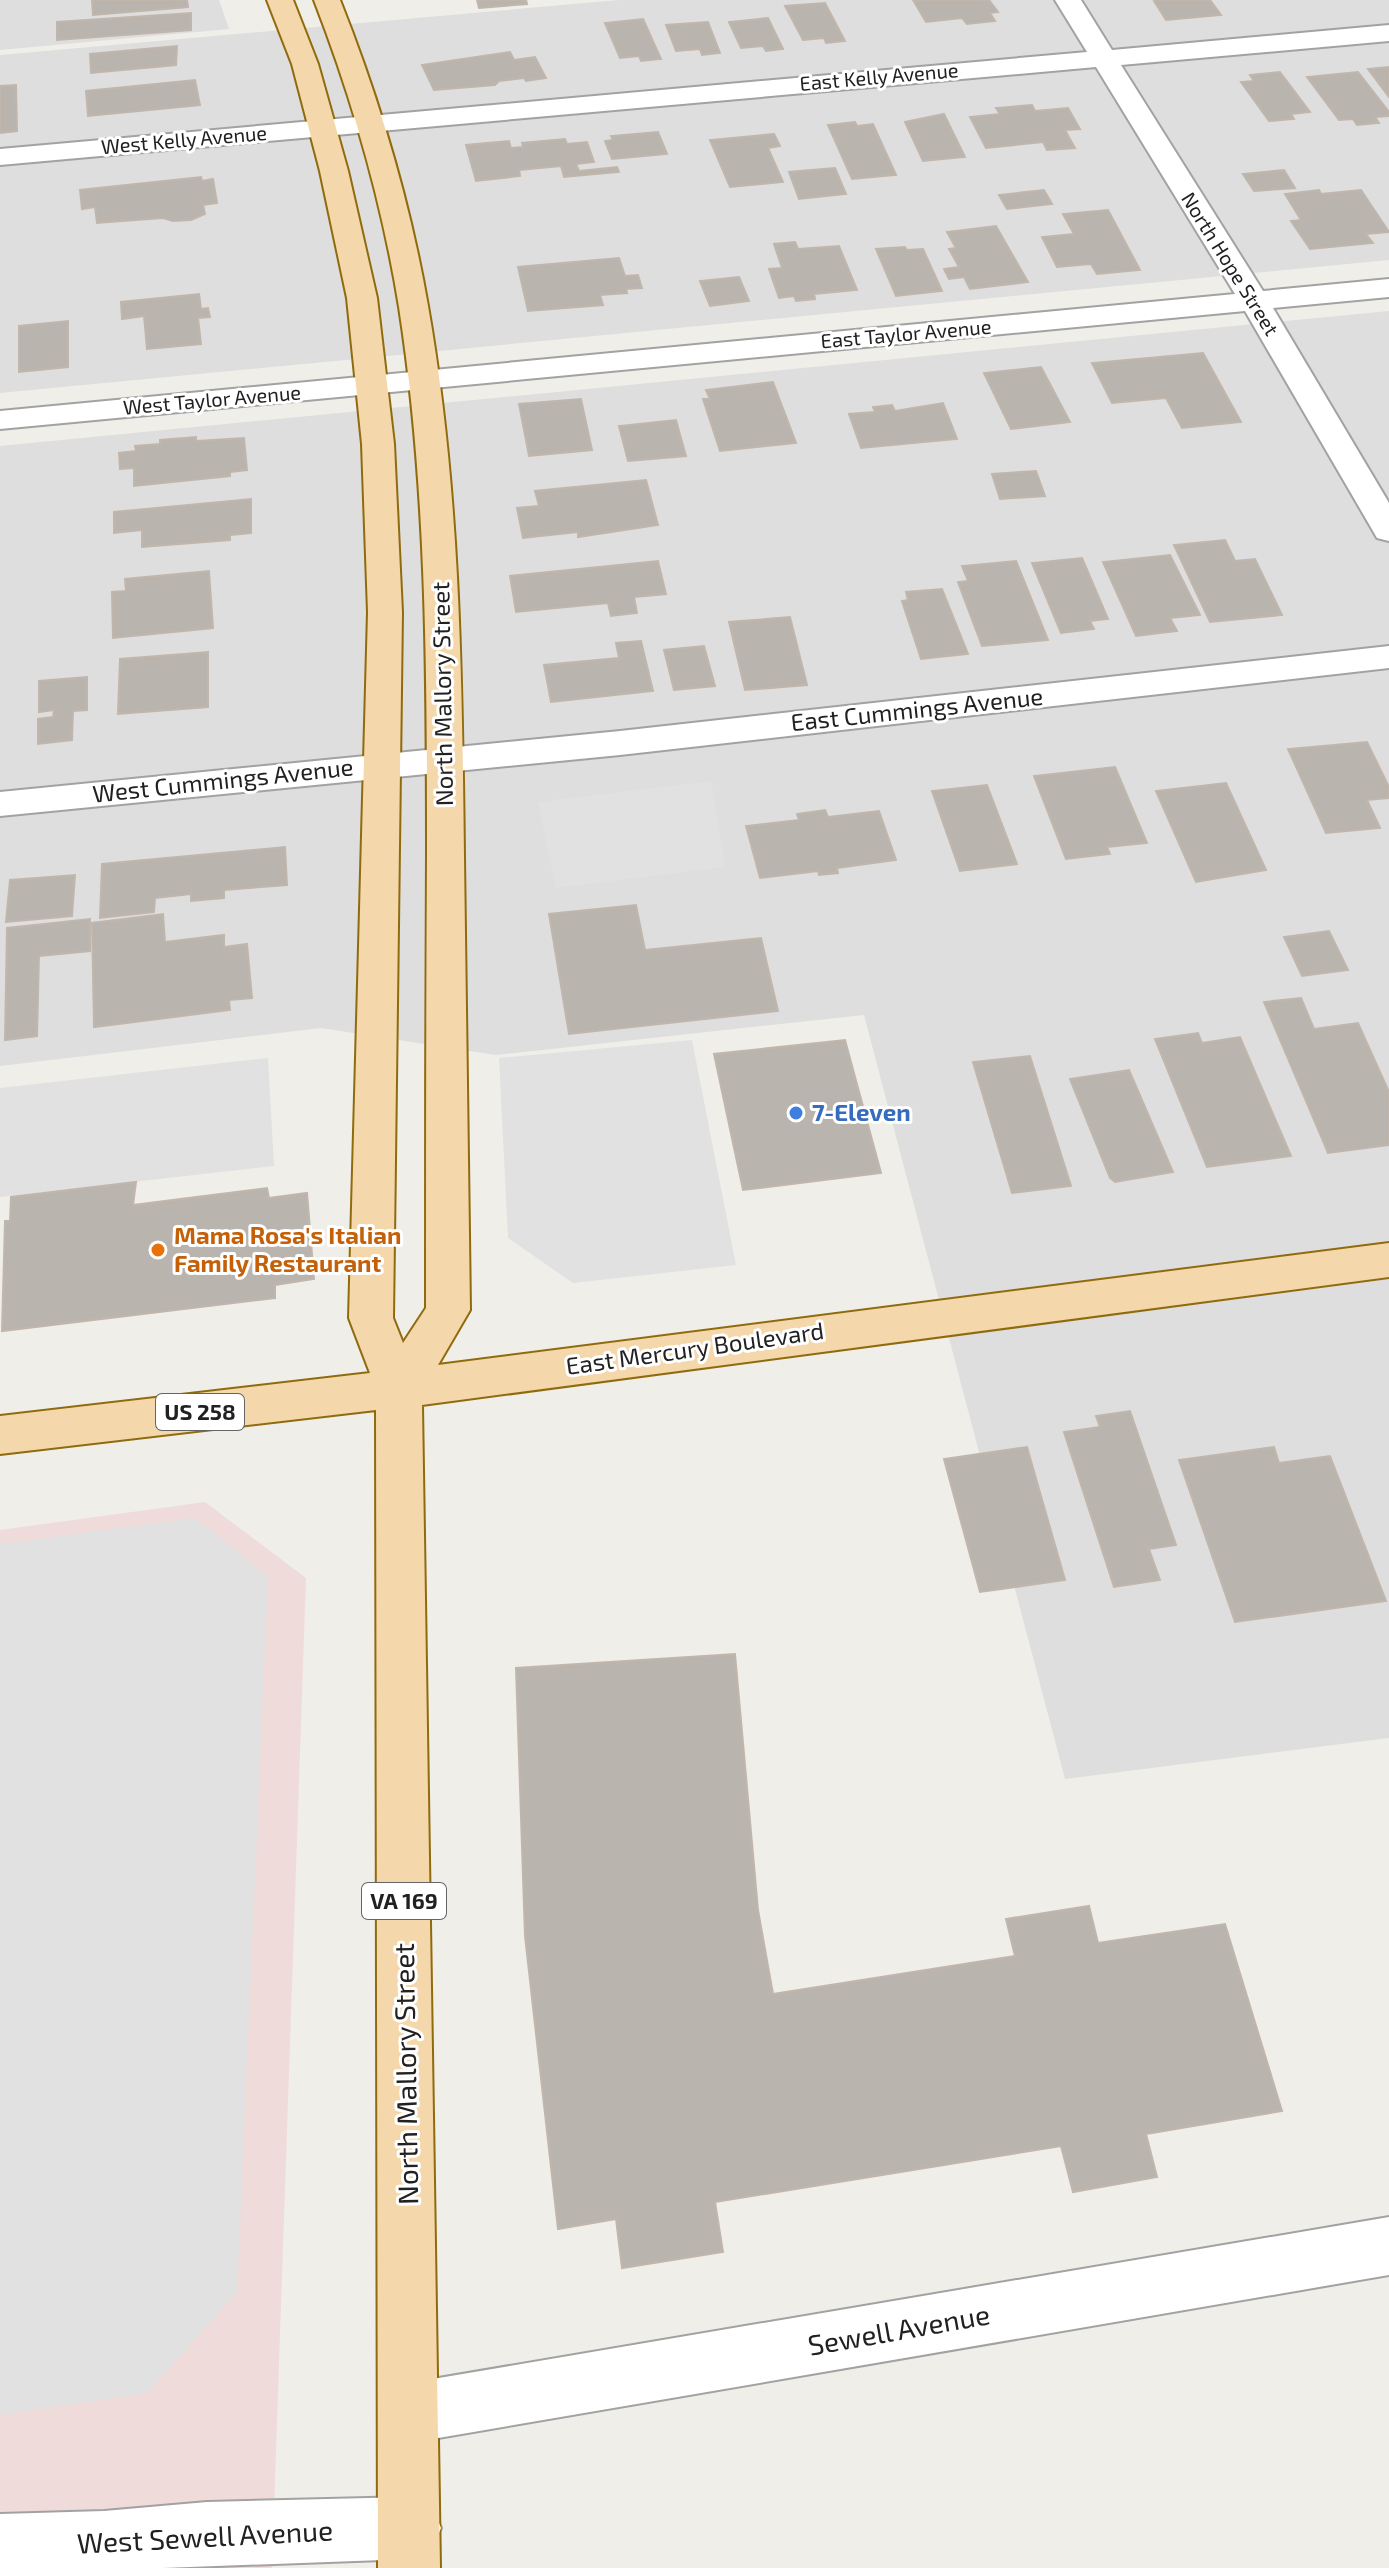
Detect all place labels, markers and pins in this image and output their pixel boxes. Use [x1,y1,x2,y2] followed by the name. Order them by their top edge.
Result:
[812,1097,911,1126] place label: 7-Eleven
[787,1104,805,1122] marker: 7-Eleven
[174,1220,401,1277] place label: Mama Rosa's Italian Family Restaurant
[149,1241,167,1259] marker: Mama Rosa's Italian Family Restaurant

